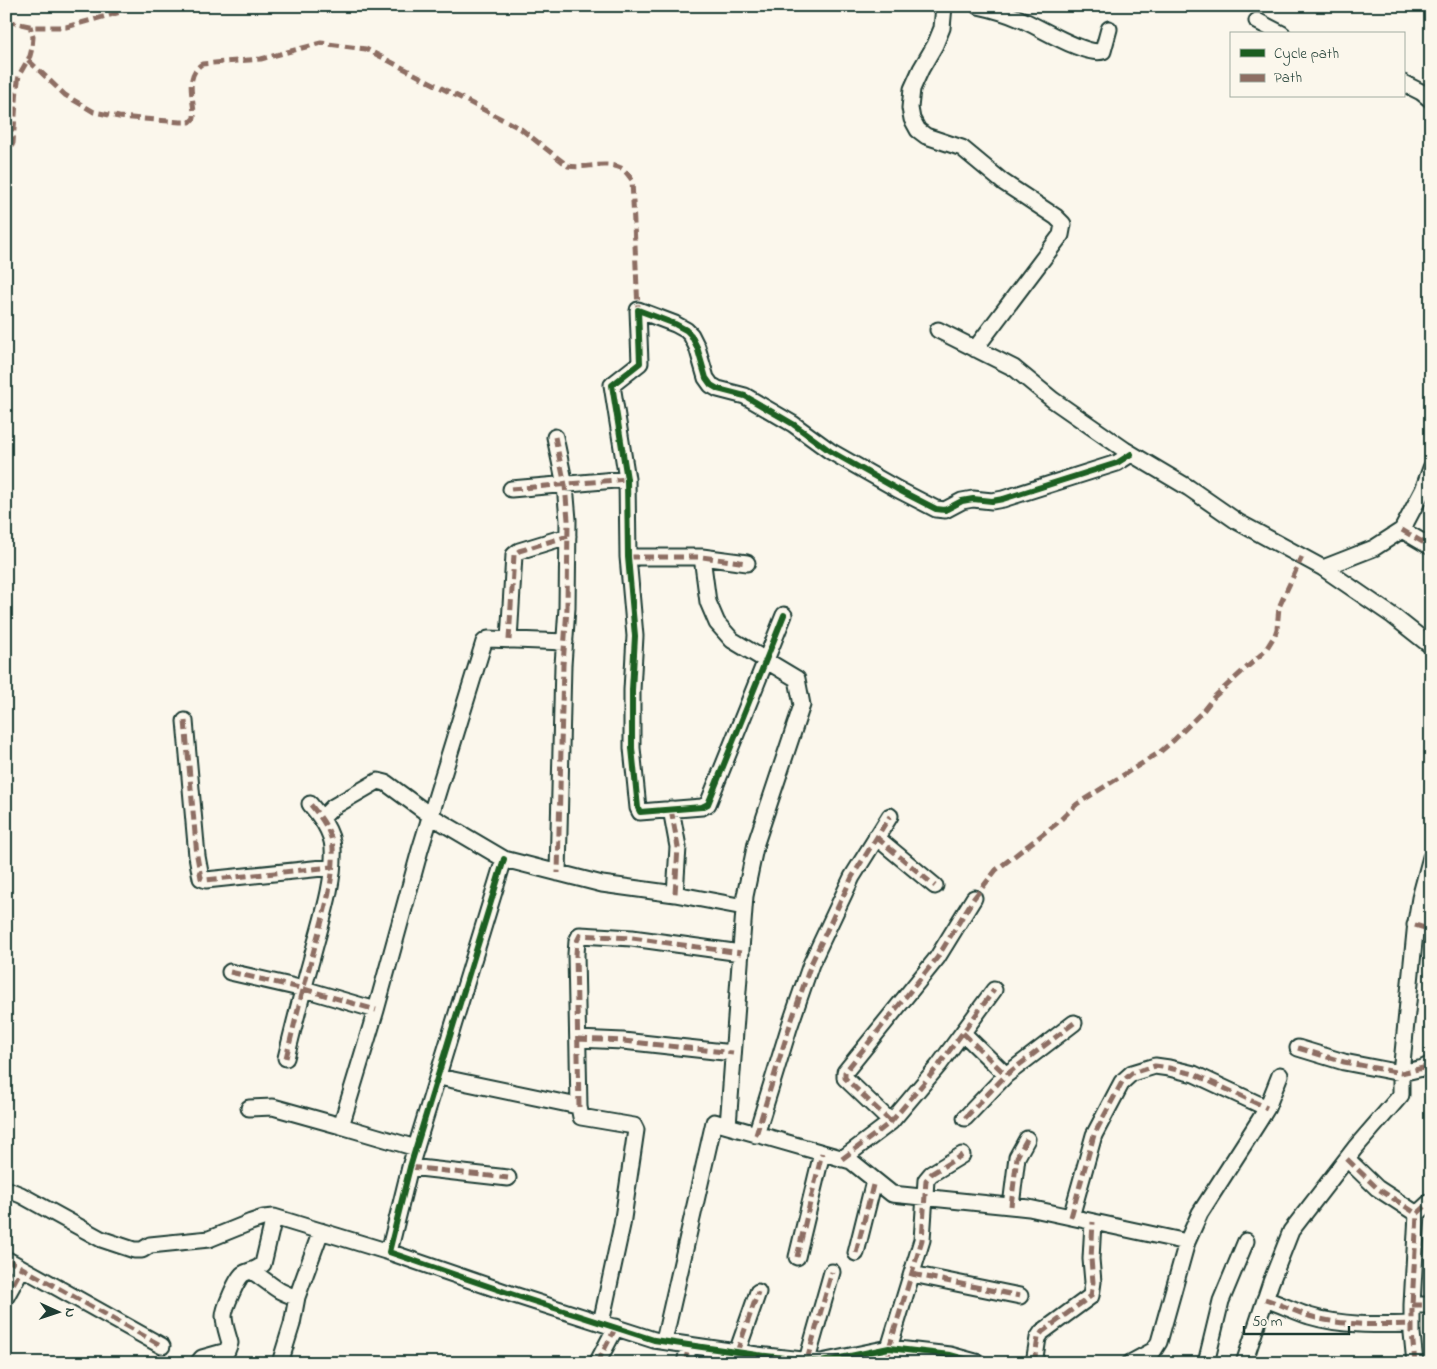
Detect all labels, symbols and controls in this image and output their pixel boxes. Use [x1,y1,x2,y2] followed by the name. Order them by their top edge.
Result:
[1230,32,1404,98] legend
[1274,43,1339,66] text: Cycle path
[1274,67,1302,89] text: Path
[32,1286,82,1336] north arrow
[1244,1304,1350,1336] scale bar
[59,1307,80,1318] text: N
[1252,1311,1283,1333] text: 50 m

